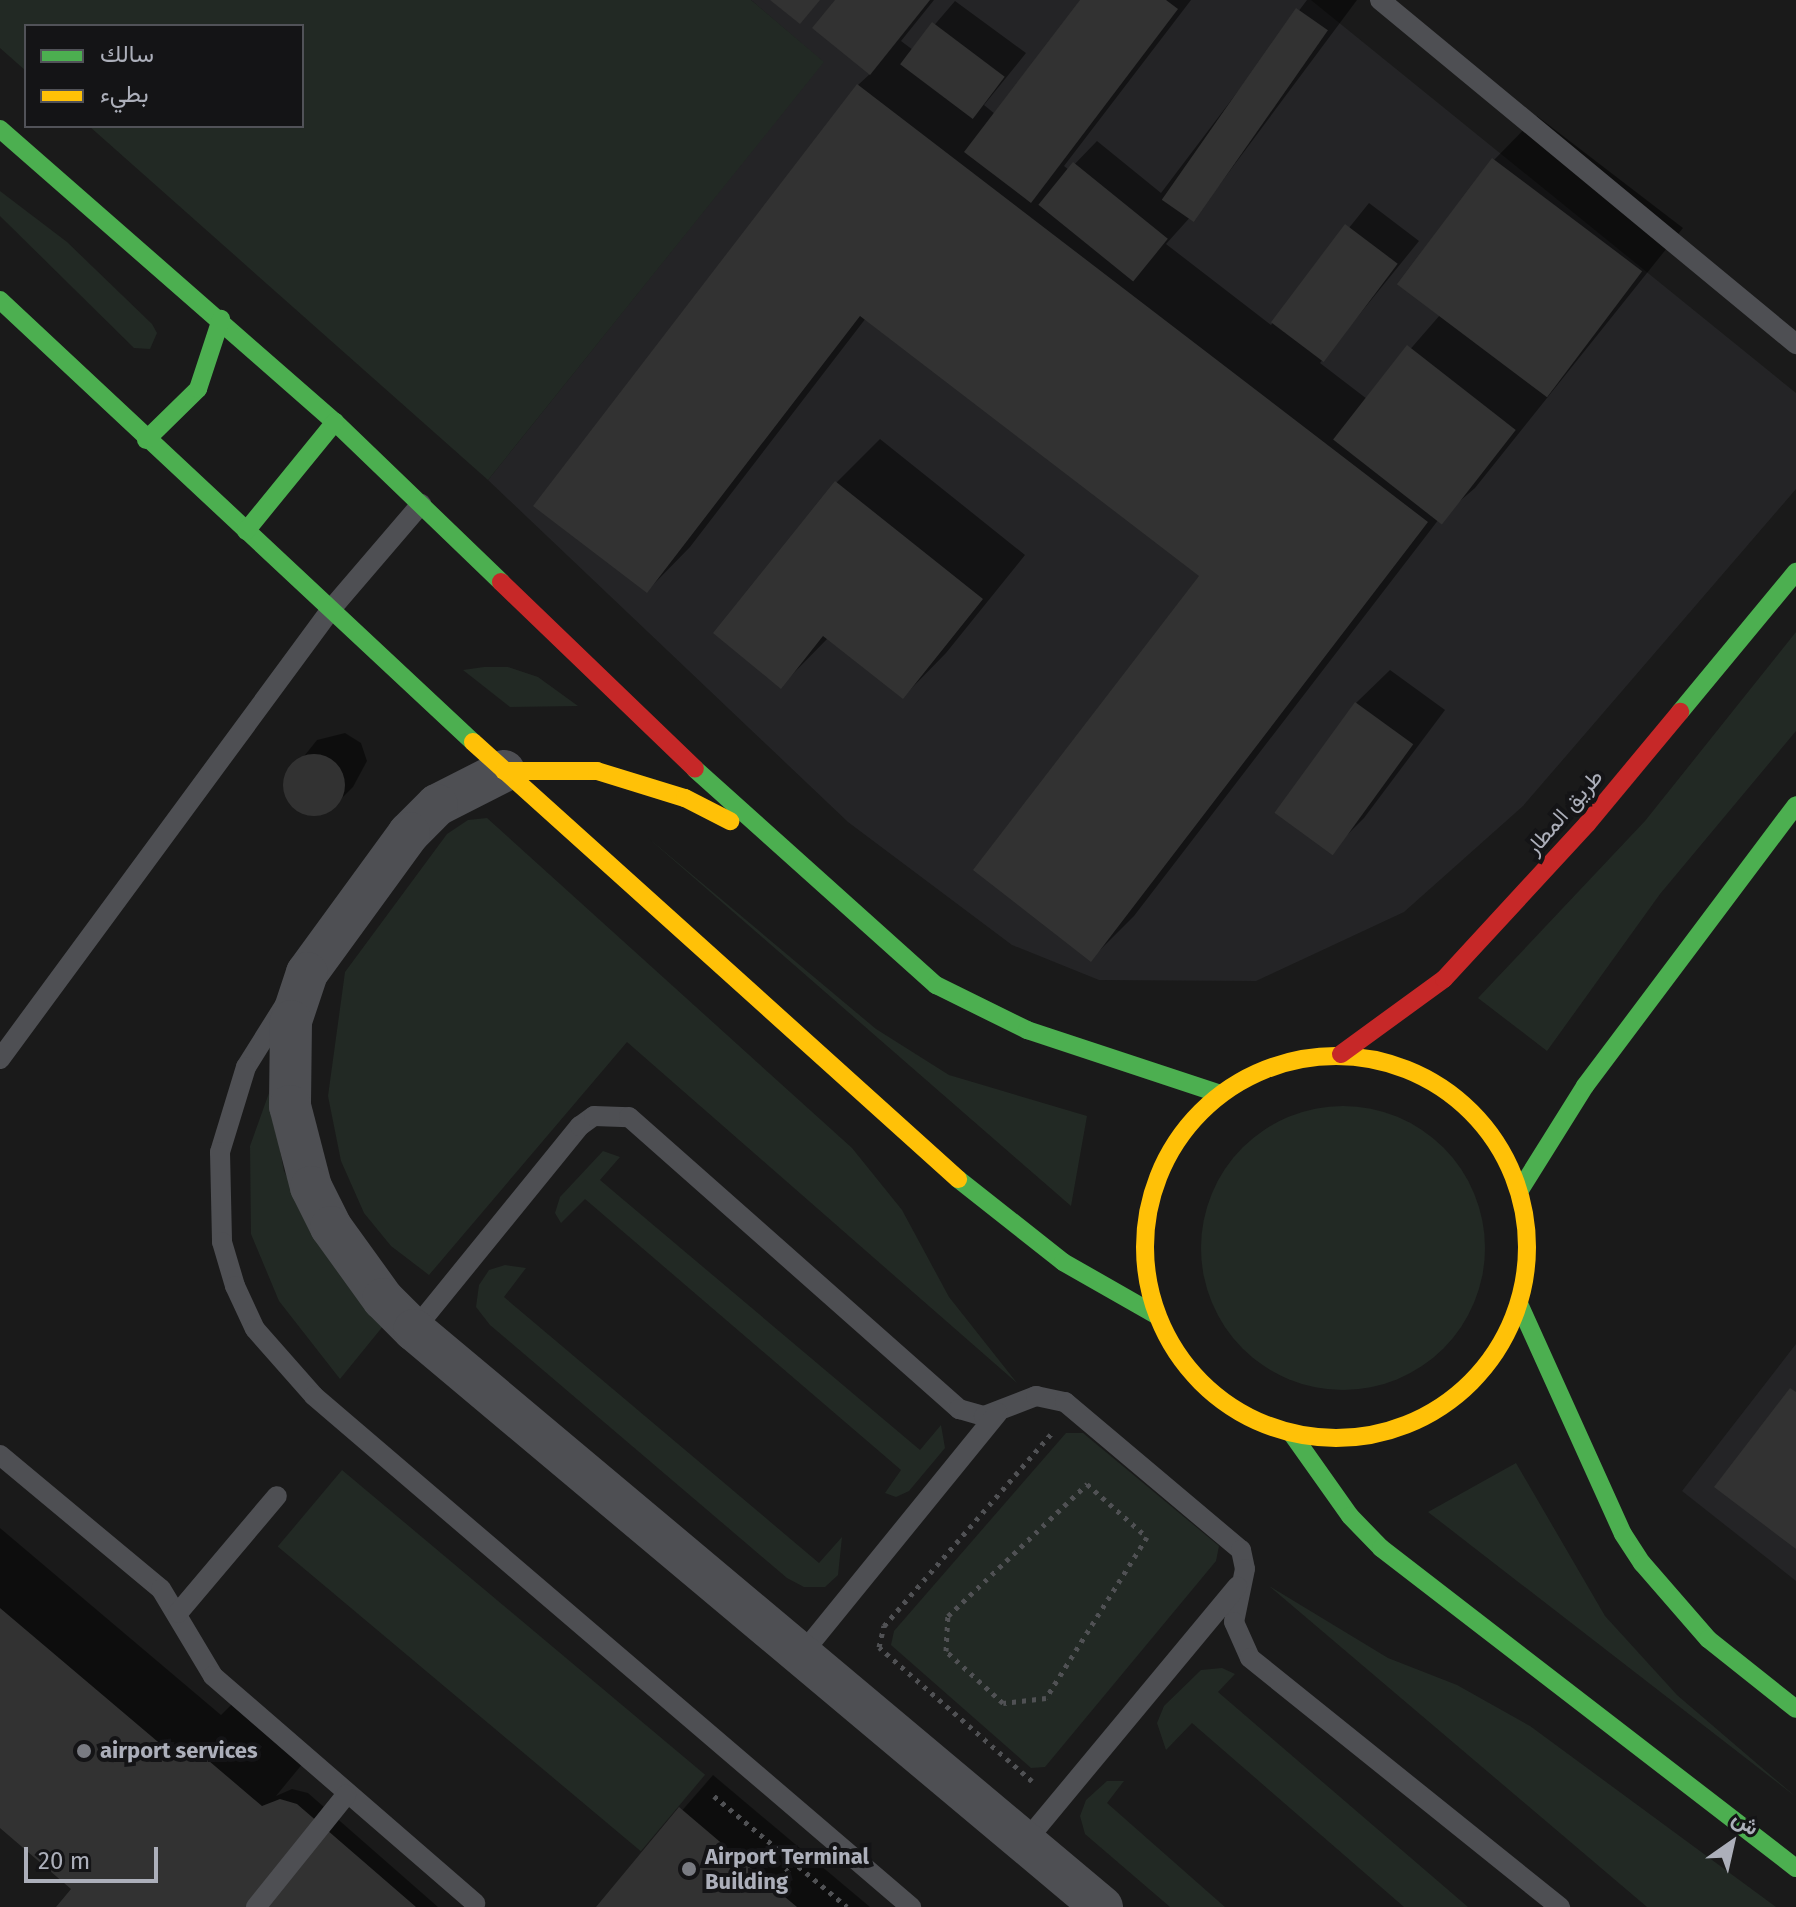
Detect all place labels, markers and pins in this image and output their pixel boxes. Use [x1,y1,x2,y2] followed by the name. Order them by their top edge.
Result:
[100,1738,258,1764] place label: airport services
[75,1742,93,1760] marker: airport services
[705,1843,869,1894] place label: Airport Terminal Building
[680,1860,698,1878] marker: Airport Terminal Building

